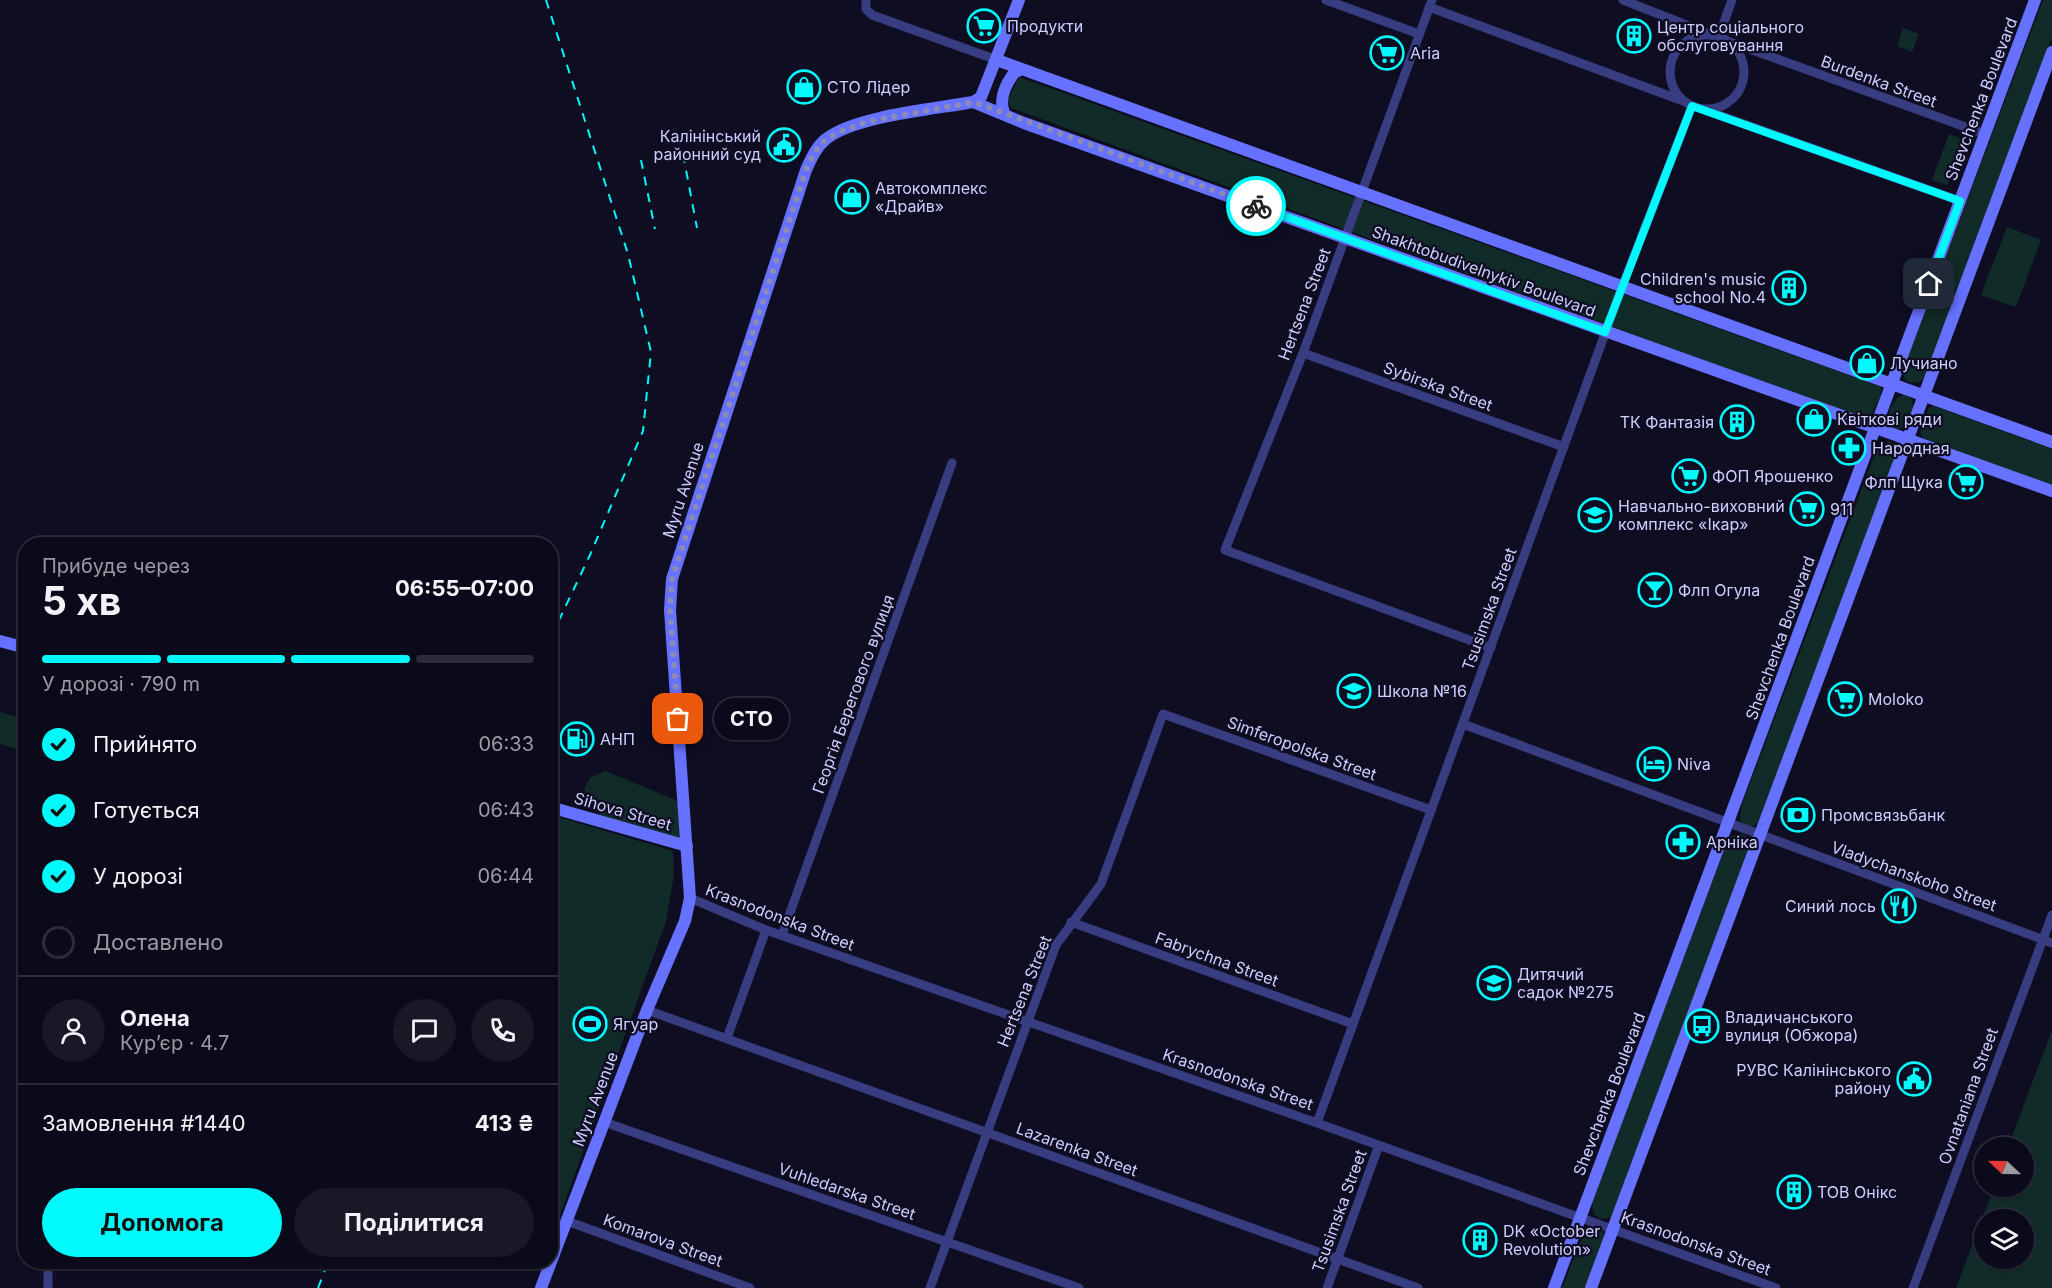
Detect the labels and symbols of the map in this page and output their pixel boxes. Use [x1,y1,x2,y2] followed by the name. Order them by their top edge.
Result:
[966,8,1002,44] supermarket icon: Продукти
[1941,15,2021,183] street label: Shevchenka Boulevard
[1007,16,1083,36] place label: Продукти
[1657,17,1804,55] place label: Центр соціального обслуговування
[1616,18,1652,54] building icon: Центр соціального обслуговування
[1369,35,1405,71] supermarket icon: Aria
[1410,43,1440,63] place label: Aria
[1818,51,1940,111] street label: Burdenka Street
[786,69,822,105] shop icon: СТО Лідер
[827,77,910,97] place label: СТО Лідер
[654,126,761,164] place label: Калінінський районний суд
[766,127,802,163] public building icon: Калінінський районний суд
[1226,176,1286,236] courier
[875,178,987,216] place label: Автокомплекс «Драйв»
[834,179,870,215] shop icon: Автокомплекс «Драйв»
[1369,221,1599,321] street label: Shakhtobudivelnykiv Boulevard
[1273,245,1335,363] street label: Hertsena Street
[1903,258,1954,309] pin
[1640,269,1766,307] place label: Children's music school No.4
[1771,270,1807,306] building icon: Children's music school No.4
[1849,345,1885,381] shop icon: Лучиано
[1890,353,1958,373] place label: Лучиано
[1381,357,1495,415] street label: Sybirska Street
[1796,401,1832,437] shop icon: Квіткові ряди
[1719,404,1755,440] building icon: ТК Фантазія
[1837,409,1942,429] place label: Квіткові ряди
[1620,412,1714,432] place label: ТК Фантазія
[1831,430,1867,466] pharmacy icon: Народная
[1872,438,1950,458] place label: Народная
[658,439,708,541] street label: Myru Avenue
[1671,458,1707,494] supermarket icon: ФОП Ярошенко
[1948,464,1984,500] supermarket icon: Флп Щука
[1712,466,1833,486] place label: ФОП Ярошенко
[1864,472,1943,492] place label: Флп Щука
[1789,491,1825,527] supermarket icon: 911
[1618,496,1785,534] place label: Навчально-виховний комплекс «Ікар»
[1577,497,1613,533] school or university icon: Навчально-виховний комплекс «Ікар»
[1830,499,1853,519] place label: 911
[1458,545,1520,673] street label: Tsusimska Street
[1741,553,1819,723] street label: Shevchenka Boulevard
[1637,572,1673,608] bar icon: Флп Огула
[1678,580,1760,600] place label: Флп Огула
[808,592,898,796] street label: Георгія Берегового вулиця
[1336,673,1372,709] school or university icon: Школа №16
[1377,681,1467,701] place label: Школа №16
[1827,681,1863,717] supermarket icon: Moloko
[1868,689,1924,709] place label: Moloko
[652,693,703,744] pin
[714,698,789,740] callout: СТО
[1225,712,1379,784] street label: Simferopolska Street
[559,721,595,757] fuel station icon: АНП
[600,729,635,749] place label: АНП
[1636,746,1672,782] hotel icon: Niva
[1677,754,1711,774] place label: Niva
[572,788,674,834] street label: Sihova Street
[1780,797,1816,833] bank icon: Промсвязьбанк
[1821,805,1945,825] place label: Промсвязьбанк
[1665,824,1701,860] pharmacy icon: Арніка
[1706,832,1758,852] place label: Арніка
[1829,837,1999,915] street label: Vladychanskoho Street
[703,879,857,955] street label: Krasnodonska Street
[1881,888,1917,924] restaurant icon: Синий лось
[1785,896,1876,916] place label: Синий лось
[1153,927,1281,991] street label: Fabrychna Street
[993,932,1055,1050] street label: Hertsena Street
[1517,964,1614,1002] place label: Дитячий садок №275
[1476,965,1512,1001] school or university icon: Дитячий садок №275
[572,1006,608,1042] sports icon: Ягуар
[1725,1007,1858,1045] place label: Владичанського вулиця (Обжора)
[1684,1008,1720,1044] bus stop icon: Владичанського вулиця (Обжора)
[1569,1010,1649,1178] street label: Shevchenka Boulevard
[613,1014,658,1034] place label: Ягуар
[1934,1025,2002,1167] street label: Ovnataniana Street
[1160,1044,1316,1114] street label: Krasnodonska Street
[568,1049,622,1149] street label: Myru Avenue
[1736,1060,1891,1098] place label: РУВС Калінінського району
[1896,1061,1932,1097] public building icon: РУВС Калінінського району
[1014,1118,1140,1180] street label: Lazarenka Street
[1974,1137,2034,1197] north arrow
[1308,1147,1370,1275] street label: Tsusimska Street
[776,1158,918,1224] street label: Vuhledarska Street
[1776,1174,1812,1210] building icon: ТОВ Онікс
[1817,1182,1897,1202] place label: ТОВ Онікс
[1618,1207,1774,1279] street label: Krasnodonska Street
[601,1209,725,1271] street label: Komarova Street
[1503,1221,1600,1259] place label: DK «October Revolution»
[1462,1222,1498,1258] building icon: DK «October Revolution»

